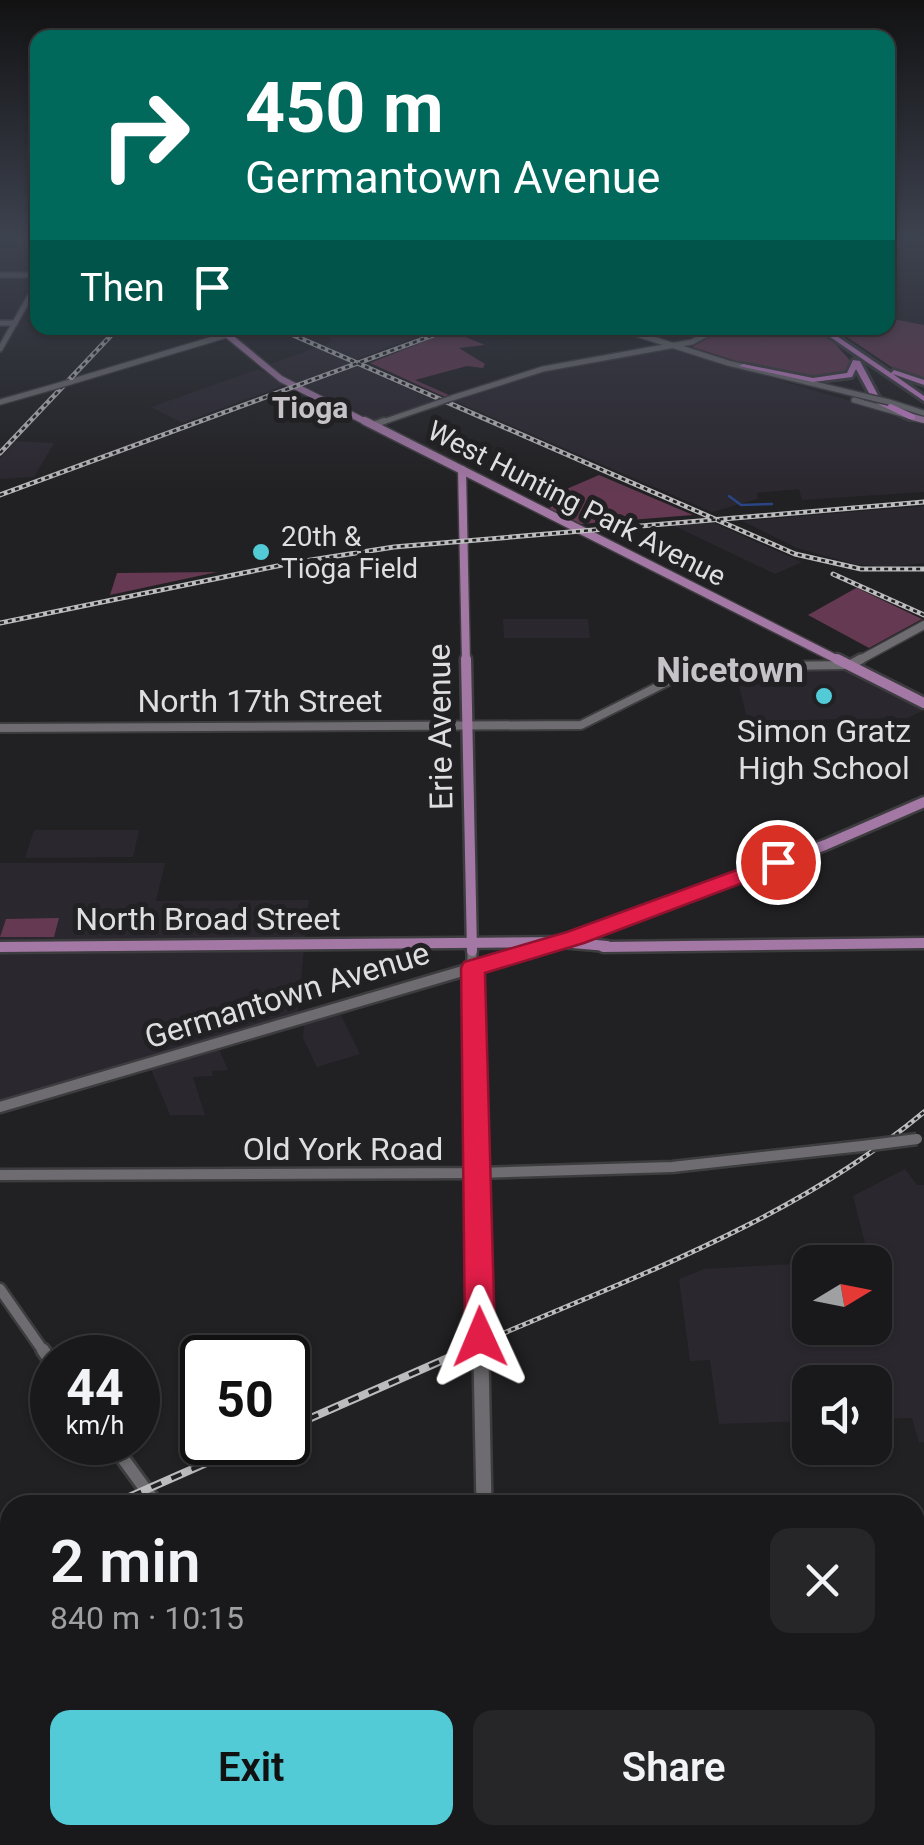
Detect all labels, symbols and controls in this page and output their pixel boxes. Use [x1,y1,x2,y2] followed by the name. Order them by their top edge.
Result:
[245,67,444,149] text: 450 m
[80,70,210,200] icon: right
[245,151,660,204] text: Germantown Avenue
[185,260,240,315] icon: arrive
[80,266,165,310] text: Then
[272,390,348,425] district label: Tioga
[422,414,731,593] street label: West Hunting Park Avenue
[281,520,418,585] place label: 20th & Tioga Field
[250,541,272,563] marker: 20th & Tioga Field
[420,644,460,810] street label: Erie Avenue
[656,650,804,691] district label: Nicetown
[137,682,383,720] street label: North 17th Street
[813,685,835,707] marker: Simon Gratz High School
[737,712,911,787] place label: Simon Gratz High School
[736,820,821,905] pin
[751,835,806,890] icon: arrive
[75,900,341,938] street label: North Broad Street
[140,934,434,1056] street label: Germantown Avenue
[243,1130,443,1168] street label: Old York Road
[792,1245,892,1345] north arrow
[792,1245,892,1465] map controls
[428,1285,532,1389] position arrow
[180,1335,310,1465] speed limit sign: 50
[66,1359,124,1417] text: 44
[792,1365,892,1465] button: sound
[66,1411,124,1440] text: km/h
[50,1526,200,1597] text: 2 min
[770,1528,875,1633] button: close
[50,1599,244,1637] text: 840 m · 10:15
[50,1710,453,1825] button: Exit
[473,1710,875,1825] button: Share

